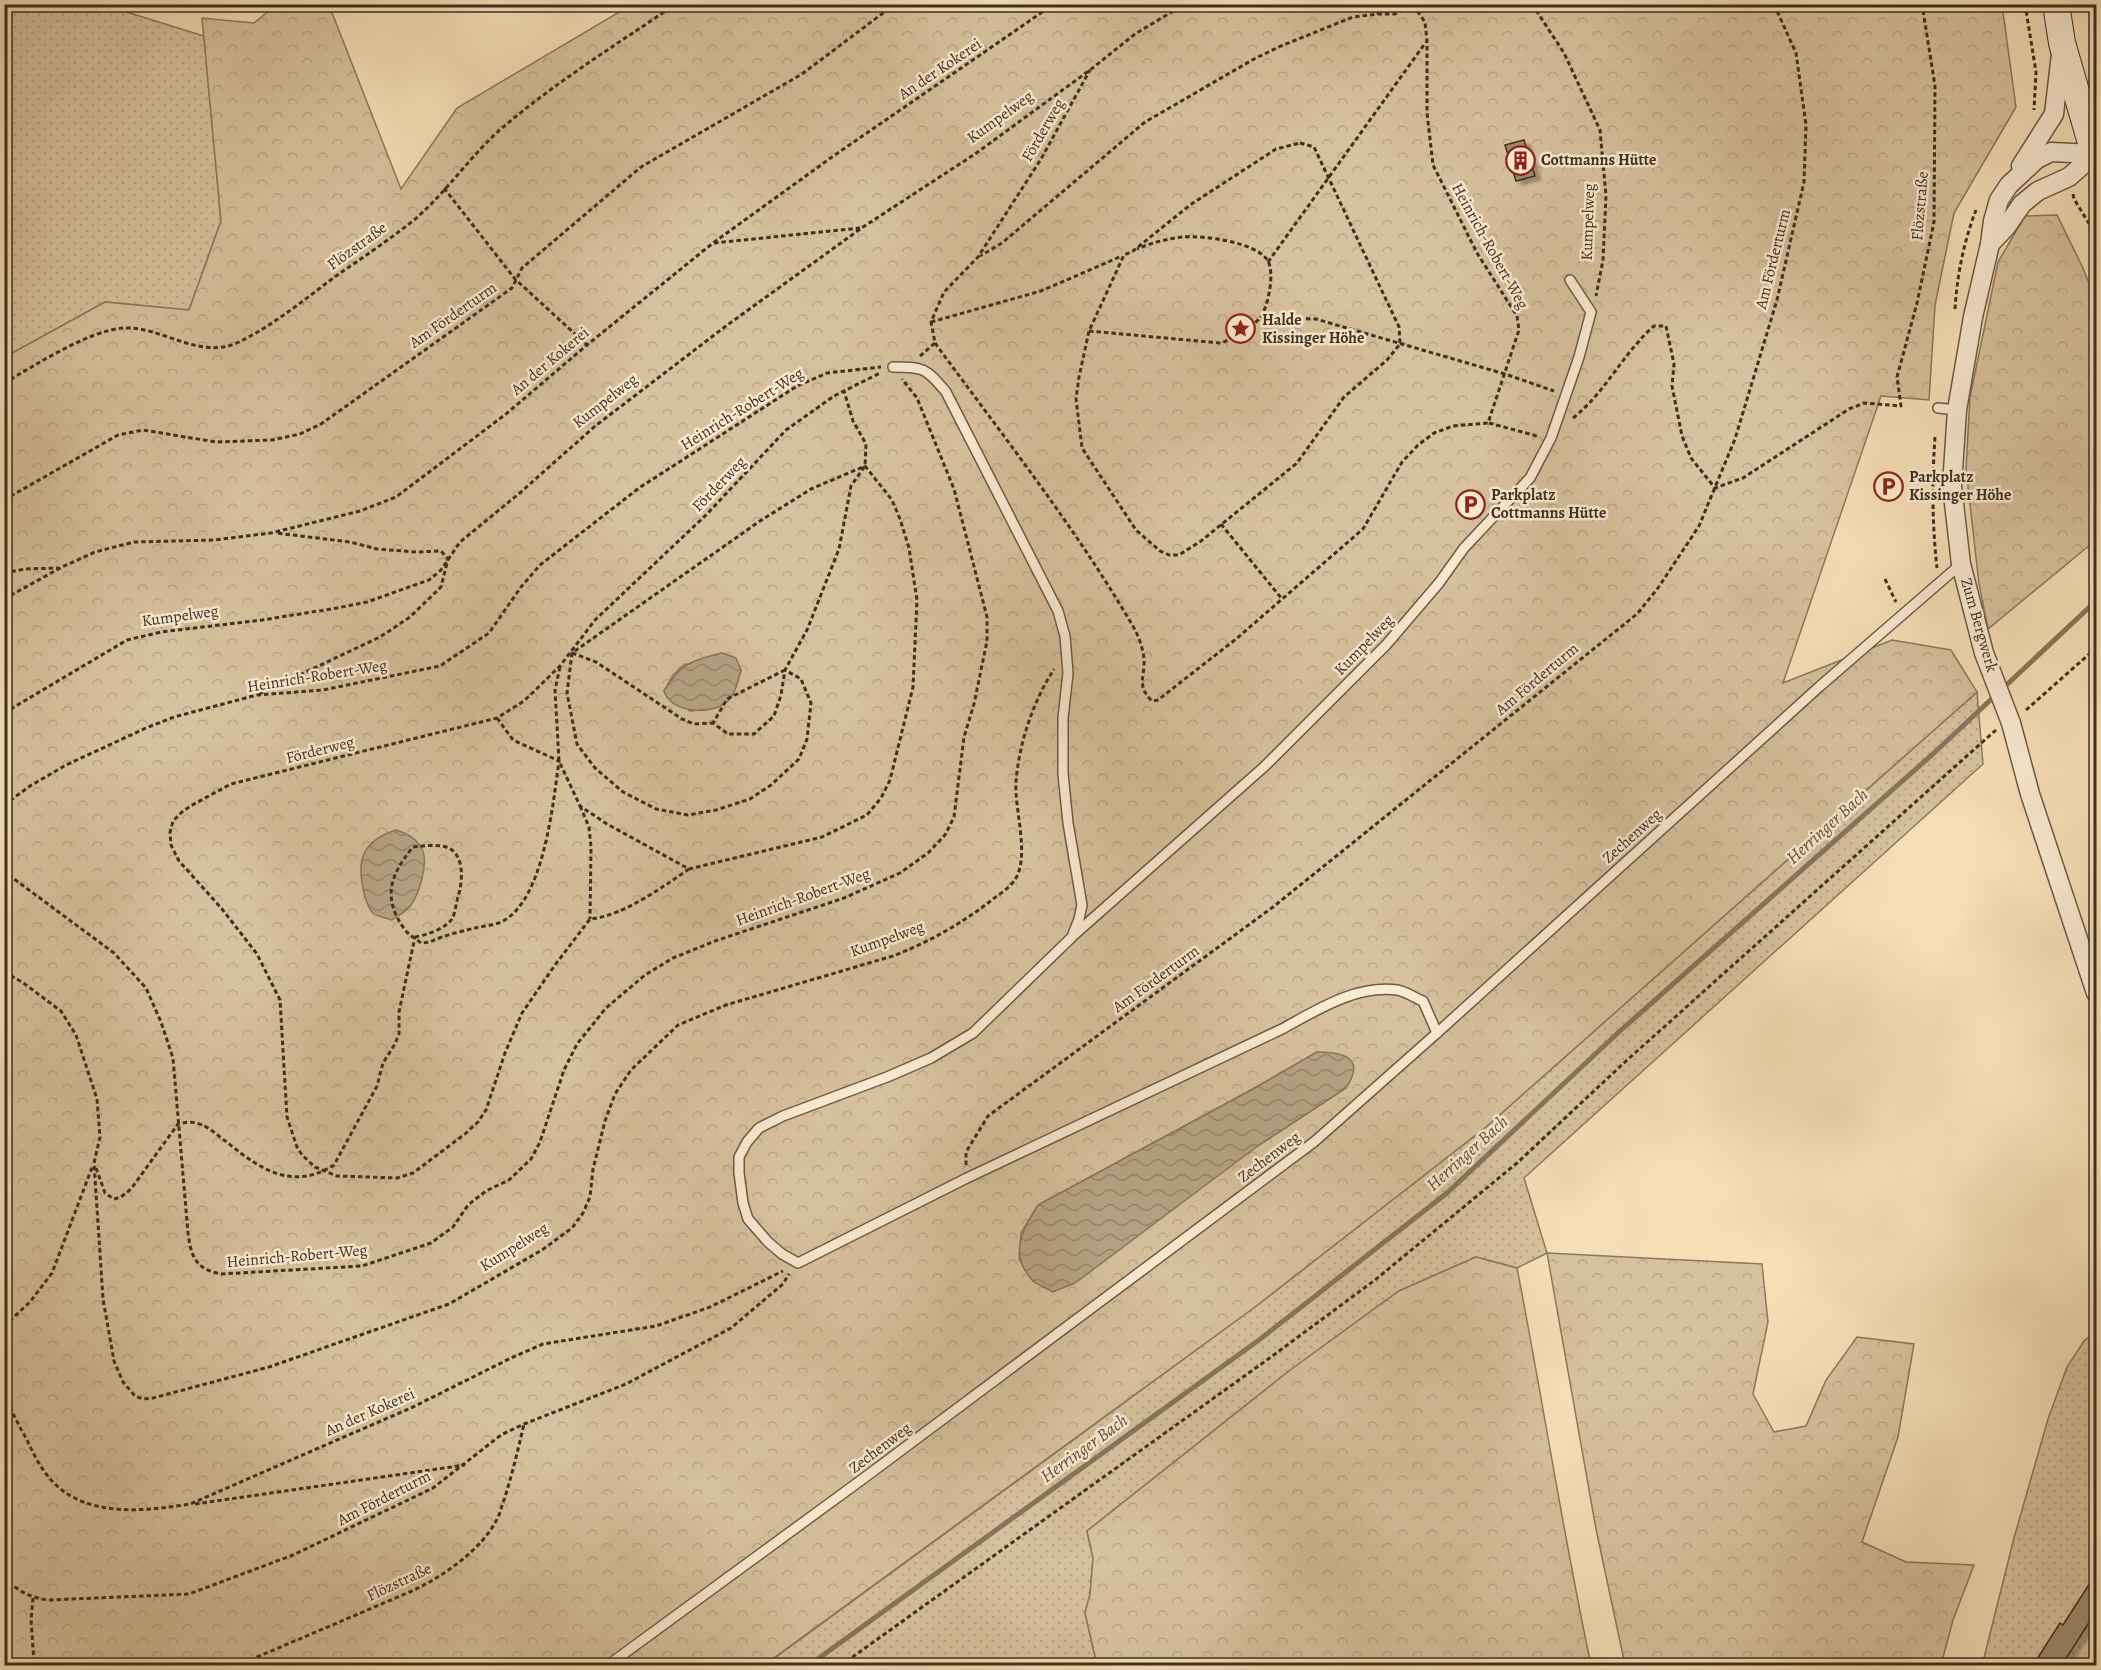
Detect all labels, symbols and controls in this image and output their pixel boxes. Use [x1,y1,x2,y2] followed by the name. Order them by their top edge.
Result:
[893,33,986,106] street label: An der Kokerei
[962,85,1038,149] street label: Kumpelweg
[1016,94,1070,166] street label: Förderweg
[1504,144,1536,176] building icon: Cottmanns Hütte
[1541,149,1656,171] place label: Cottmanns Hütte
[1906,171,1934,241] street label: Flözstraße
[1446,179,1534,313] street label: Heinrich-Robert-Weg
[1576,183,1600,261] street label: Kumpelweg
[1750,207,1796,312] street label: Am Förderturm
[323,217,391,275] street label: Flözstraße
[404,277,501,354] street label: Am Förderturm
[1262,309,1364,349] place label: Halde Kissinger Höhe
[1225,313,1257,345] place icon: Halde Kissinger Höhe
[505,322,594,401] street label: An der Kokerei
[676,362,808,456] street label: Heinrich-Robert-Weg
[568,369,642,433] street label: Kumpelweg
[687,451,751,517] street label: Förderweg
[1909,466,2011,506] place label: Parkplatz Kissinger Höhe
[1872,470,1904,502] parking icon: Parkplatz Kissinger Höhe
[1491,484,1606,524] place label: Parkplatz Cottmanns Hütte
[1454,488,1486,520] parking icon: Parkplatz Cottmanns Hütte
[1955,575,2003,675] street label: Zum Bergwerk
[140,600,220,632] street label: Kumpelweg
[1329,610,1399,680] street label: Kumpelweg
[1490,638,1583,721] street label: Am Förderturm
[246,654,388,698] street label: Heinrich-Robert-Weg
[284,731,356,769] street label: Förderweg
[1781,783,1873,869] water label: Herringer Bach
[1598,803,1666,869] street label: Zechenweg
[733,863,873,931] street label: Heinrich-Robert-Weg
[847,915,927,963] street label: Kumpelweg
[1107,940,1204,1019] street label: Am Förderturm
[1421,1110,1513,1196] water label: Herringer Bach
[1233,1126,1305,1188] street label: Zechenweg
[475,1217,553,1277] street label: Kumpelweg
[226,1239,368,1273] street label: Heinrich-Robert-Weg
[321,1382,418,1442] street label: An der Kokerei
[1036,1408,1133,1488] water label: Herringer Bach
[844,1417,916,1479] street label: Zechenweg
[333,1465,435,1531] street label: Am Förderturm
[363,1557,435,1607] street label: Flözstraße

